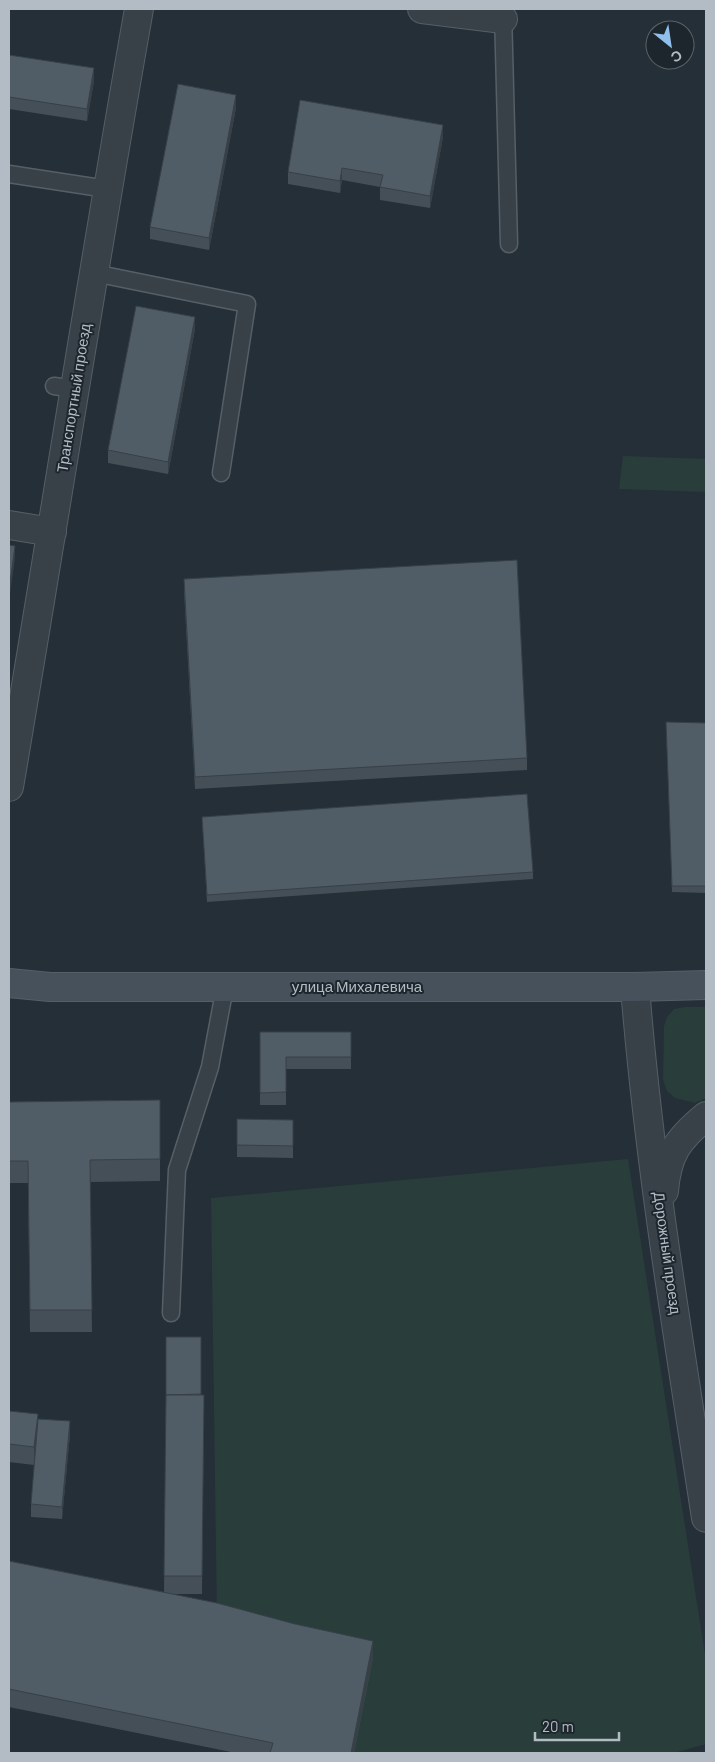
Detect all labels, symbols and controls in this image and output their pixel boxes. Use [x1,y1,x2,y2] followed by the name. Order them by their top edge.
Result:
[645,20,695,70] north arrow
[668,47,685,67] text: С
[52,322,94,474] street label: Транспортный проезд
[292,977,423,995] street label: улица Михалевича
[650,1190,686,1316] street label: Дорожный проезд
[535,1710,619,1742] scale bar
[542,1717,574,1735] text: 20 m

